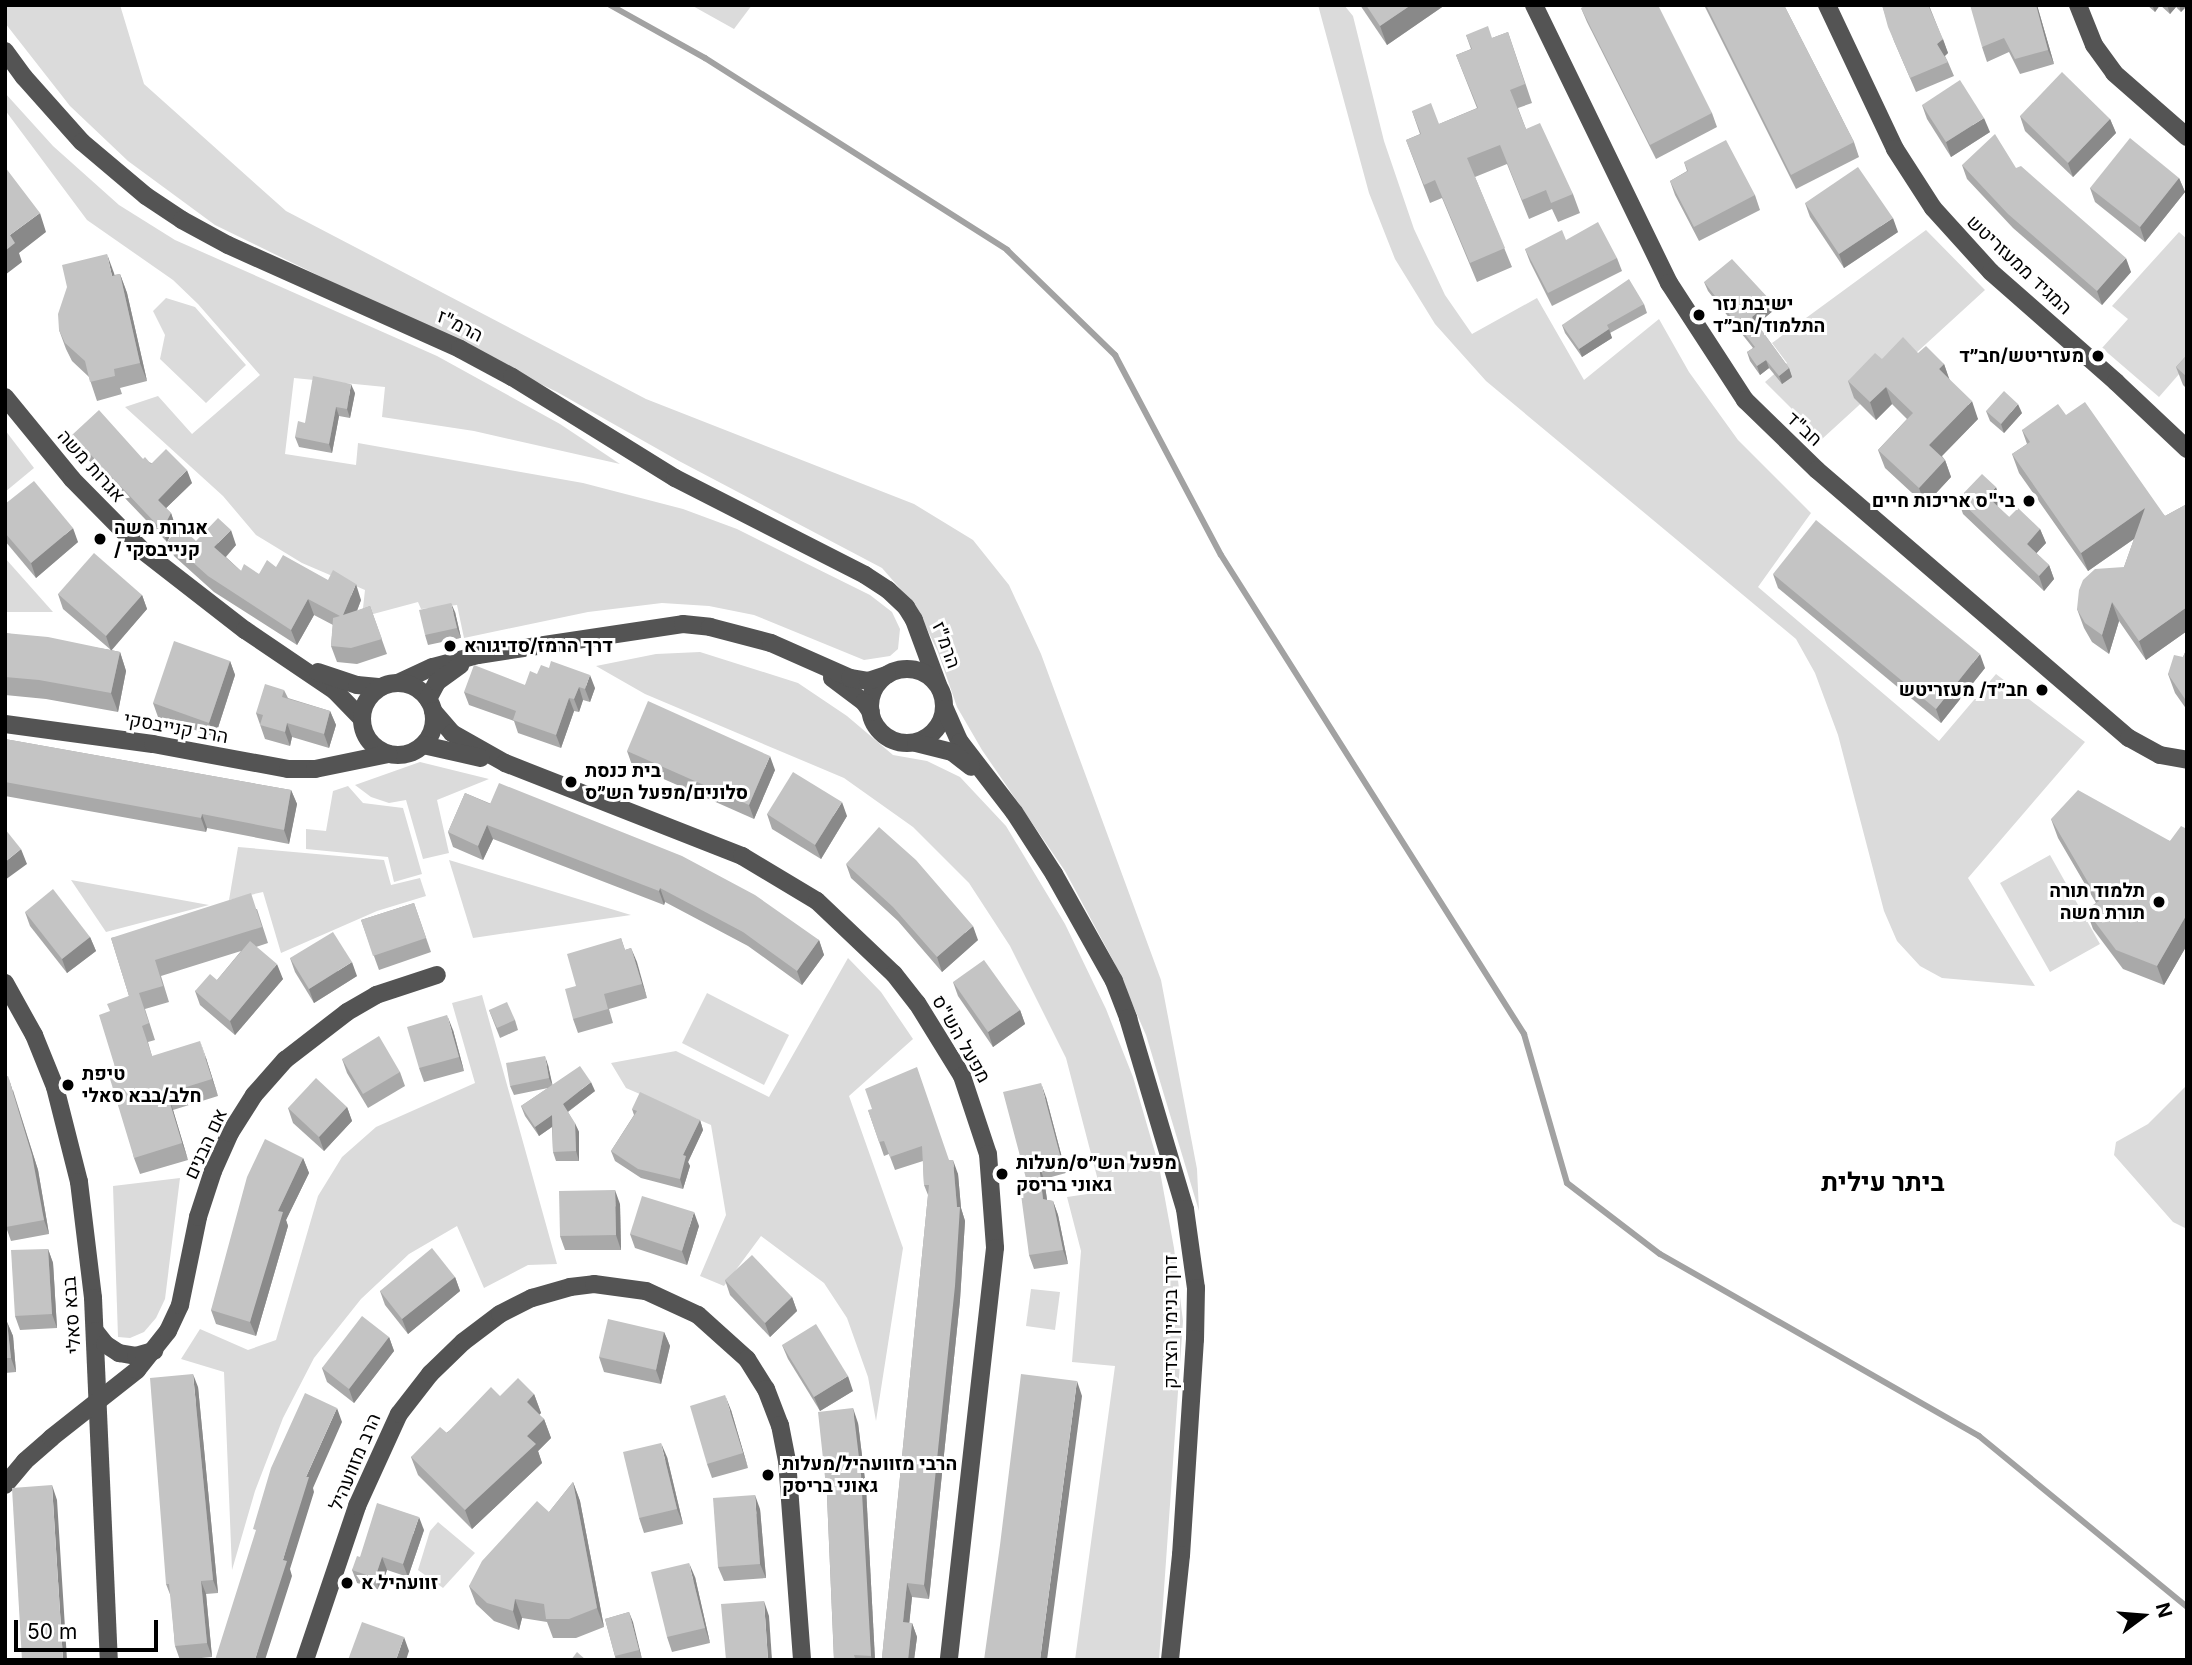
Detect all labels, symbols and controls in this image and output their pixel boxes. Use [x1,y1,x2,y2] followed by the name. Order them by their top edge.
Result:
[1962,211,2076,319] street label: המגיד ממעזריטש
[1713,293,1825,337] place label: ישיבת נזר התלמוד/חב״ד
[433,305,487,347] street label: הרמ"ז
[1691,307,1707,323] marker: ישיבת נזר התלמוד/חב״ד
[1959,345,2084,367] place label: מעזריטש/חב״ד
[2090,348,2106,364] marker: מעזריטש/חב״ד
[1781,407,1827,451] street label: חב"ד
[52,425,130,507] street label: אגרות משה
[1872,490,2015,512] place label: בי"ס אריכות חיים
[2021,493,2037,509] marker: בי"ס אריכות חיים
[114,517,208,561] place label: אגרות משה / קנייבסקי
[92,531,108,547] marker: אגרות משה / קנייבסקי
[927,618,965,672] street label: הרמ"ז
[464,635,613,657] place label: דרך הרמז/סדיגורא
[442,638,458,654] marker: דרך הרמז/סדיגורא
[1899,679,2028,701] place label: חב״ד/ מעזריטש
[2034,682,2050,698] marker: חב״ד/ מעזריטש
[122,708,230,748] street label: הרב קנייבסקי
[585,760,748,804] place label: בית כנסת סלונים/מפעל הש״ס
[563,774,579,790] marker: בית כנסת סלונים/מפעל הש״ס
[2049,880,2145,924] place label: תלמוד תורה תורת משה
[2151,894,2167,910] marker: תלמוד תורה תורת משה
[927,991,995,1087] street label: מפעל הש"ס
[82,1063,202,1107] place label: טיפת חלב/בבא סאלי
[60,1077,76,1093] marker: טיפת חלב/בבא סאלי
[180,1105,232,1183] street label: אם הבנים
[1016,1152,1177,1196] place label: מפעל הש״ס/מעלות גאוני בריסק
[994,1166,1010,1182] marker: מפעל הש״ס/מעלות גאוני בריסק
[1821,1166,1945,1198] district label: ביתר עילית
[1160,1255,1182,1389] street label: דרך בנימין הצדיק
[58,1276,86,1354] street label: בבא סאלי
[324,1410,386,1514] street label: הרב מזוועהיל
[782,1453,957,1497] place label: הרבי מזוועהיל/מעלות גאוני בריסק
[760,1467,776,1483] marker: הרבי מזוועהיל/מעלות גאוני בריסק
[361,1572,438,1594] place label: זוועהיל א
[339,1575,355,1591] marker: זוועהיל א
[2108,1581,2178,1651] north arrow
[2151,1600,2177,1620] text: N
[18,1606,161,1650] scale bar
[27,1619,77,1644] text: 50 m

